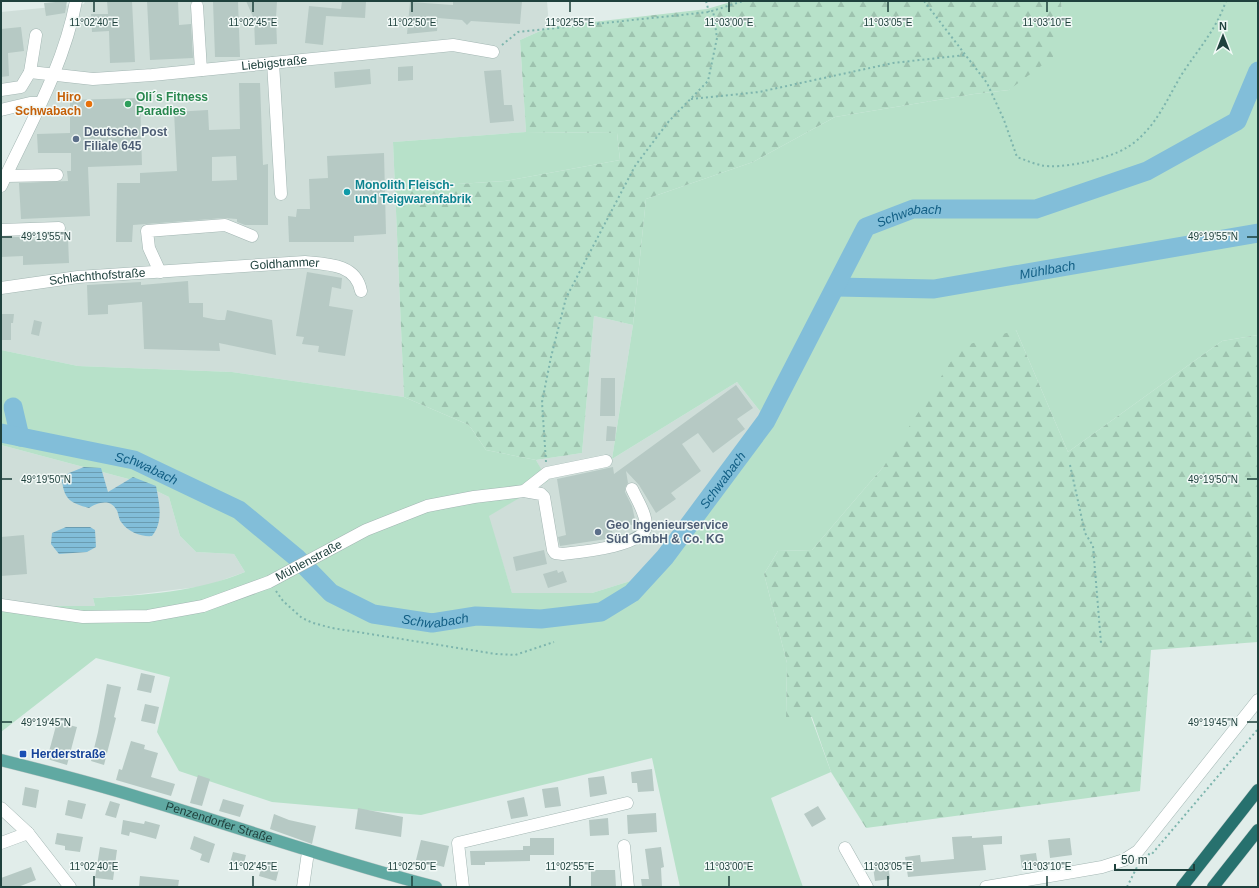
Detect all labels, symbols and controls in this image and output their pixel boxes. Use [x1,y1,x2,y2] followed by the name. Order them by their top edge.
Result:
[1203,16,1243,56] north arrow
[70,17,119,28] text: 11°02'40"E
[229,17,278,28] text: 11°02'45"E
[388,17,437,28] text: 11°02'50"E
[546,17,595,28] text: 11°02'55"E
[705,17,754,28] text: 11°03'00"E
[864,17,913,28] text: 11°03'05"E
[1023,17,1072,28] text: 11°03'10"E
[1219,20,1227,32] text: N
[241,53,308,73] street label: Liebigstraße
[15,90,81,118] place label: Hiro Schwabach
[136,90,208,118] place label: Oli´s Fitness Paradies
[84,99,94,109] marker: Hiro Schwabach
[123,99,133,109] marker: Oli´s Fitness Paradies
[84,125,167,153] place label: Deutsche Post Filiale 645
[71,134,81,144] marker: Deutsche Post Filiale 645
[355,178,472,206] place label: Monolith Fleisch- und Teigwarenfabrik
[342,187,352,197] marker: Monolith Fleisch- und Teigwarenfabrik
[874,202,942,230] water label: Schwabach
[21,231,71,242] text: 49°19'55"N
[1188,231,1238,242] text: 49°19'55"N
[250,255,320,273] street label: Goldhammer
[1018,257,1076,282] water label: Mühlbach
[48,266,146,288] street label: Schlachthofstraße
[696,448,748,511] water label: Schwabach
[114,449,180,487] water label: Schwabach
[21,474,71,485] text: 49°19'50"N
[1188,474,1238,485] text: 49°19'50"N
[606,518,728,546] place label: Geo Ingenieurservice Süd GmbH & Co. KG
[593,527,603,537] marker: Geo Ingenieurservice Süd GmbH & Co. KG
[273,537,345,584] street label: Mühlenstraße
[401,610,470,631] water label: Schwabach
[21,717,71,728] text: 49°19'45"N
[1188,717,1238,728] text: 49°19'45"N
[31,747,106,761] place label: Herderstraße
[18,749,28,759] marker: Herderstraße
[164,799,275,846] street label: Penzendorfer Straße
[1115,846,1194,872] scale bar
[1121,853,1148,867] text: 50 m
[70,861,119,872] text: 11°02'40"E
[229,861,278,872] text: 11°02'45"E
[388,861,437,872] text: 11°02'50"E
[546,861,595,872] text: 11°02'55"E
[705,861,754,872] text: 11°03'00"E
[864,861,913,872] text: 11°03'05"E
[1023,861,1072,872] text: 11°03'10"E

